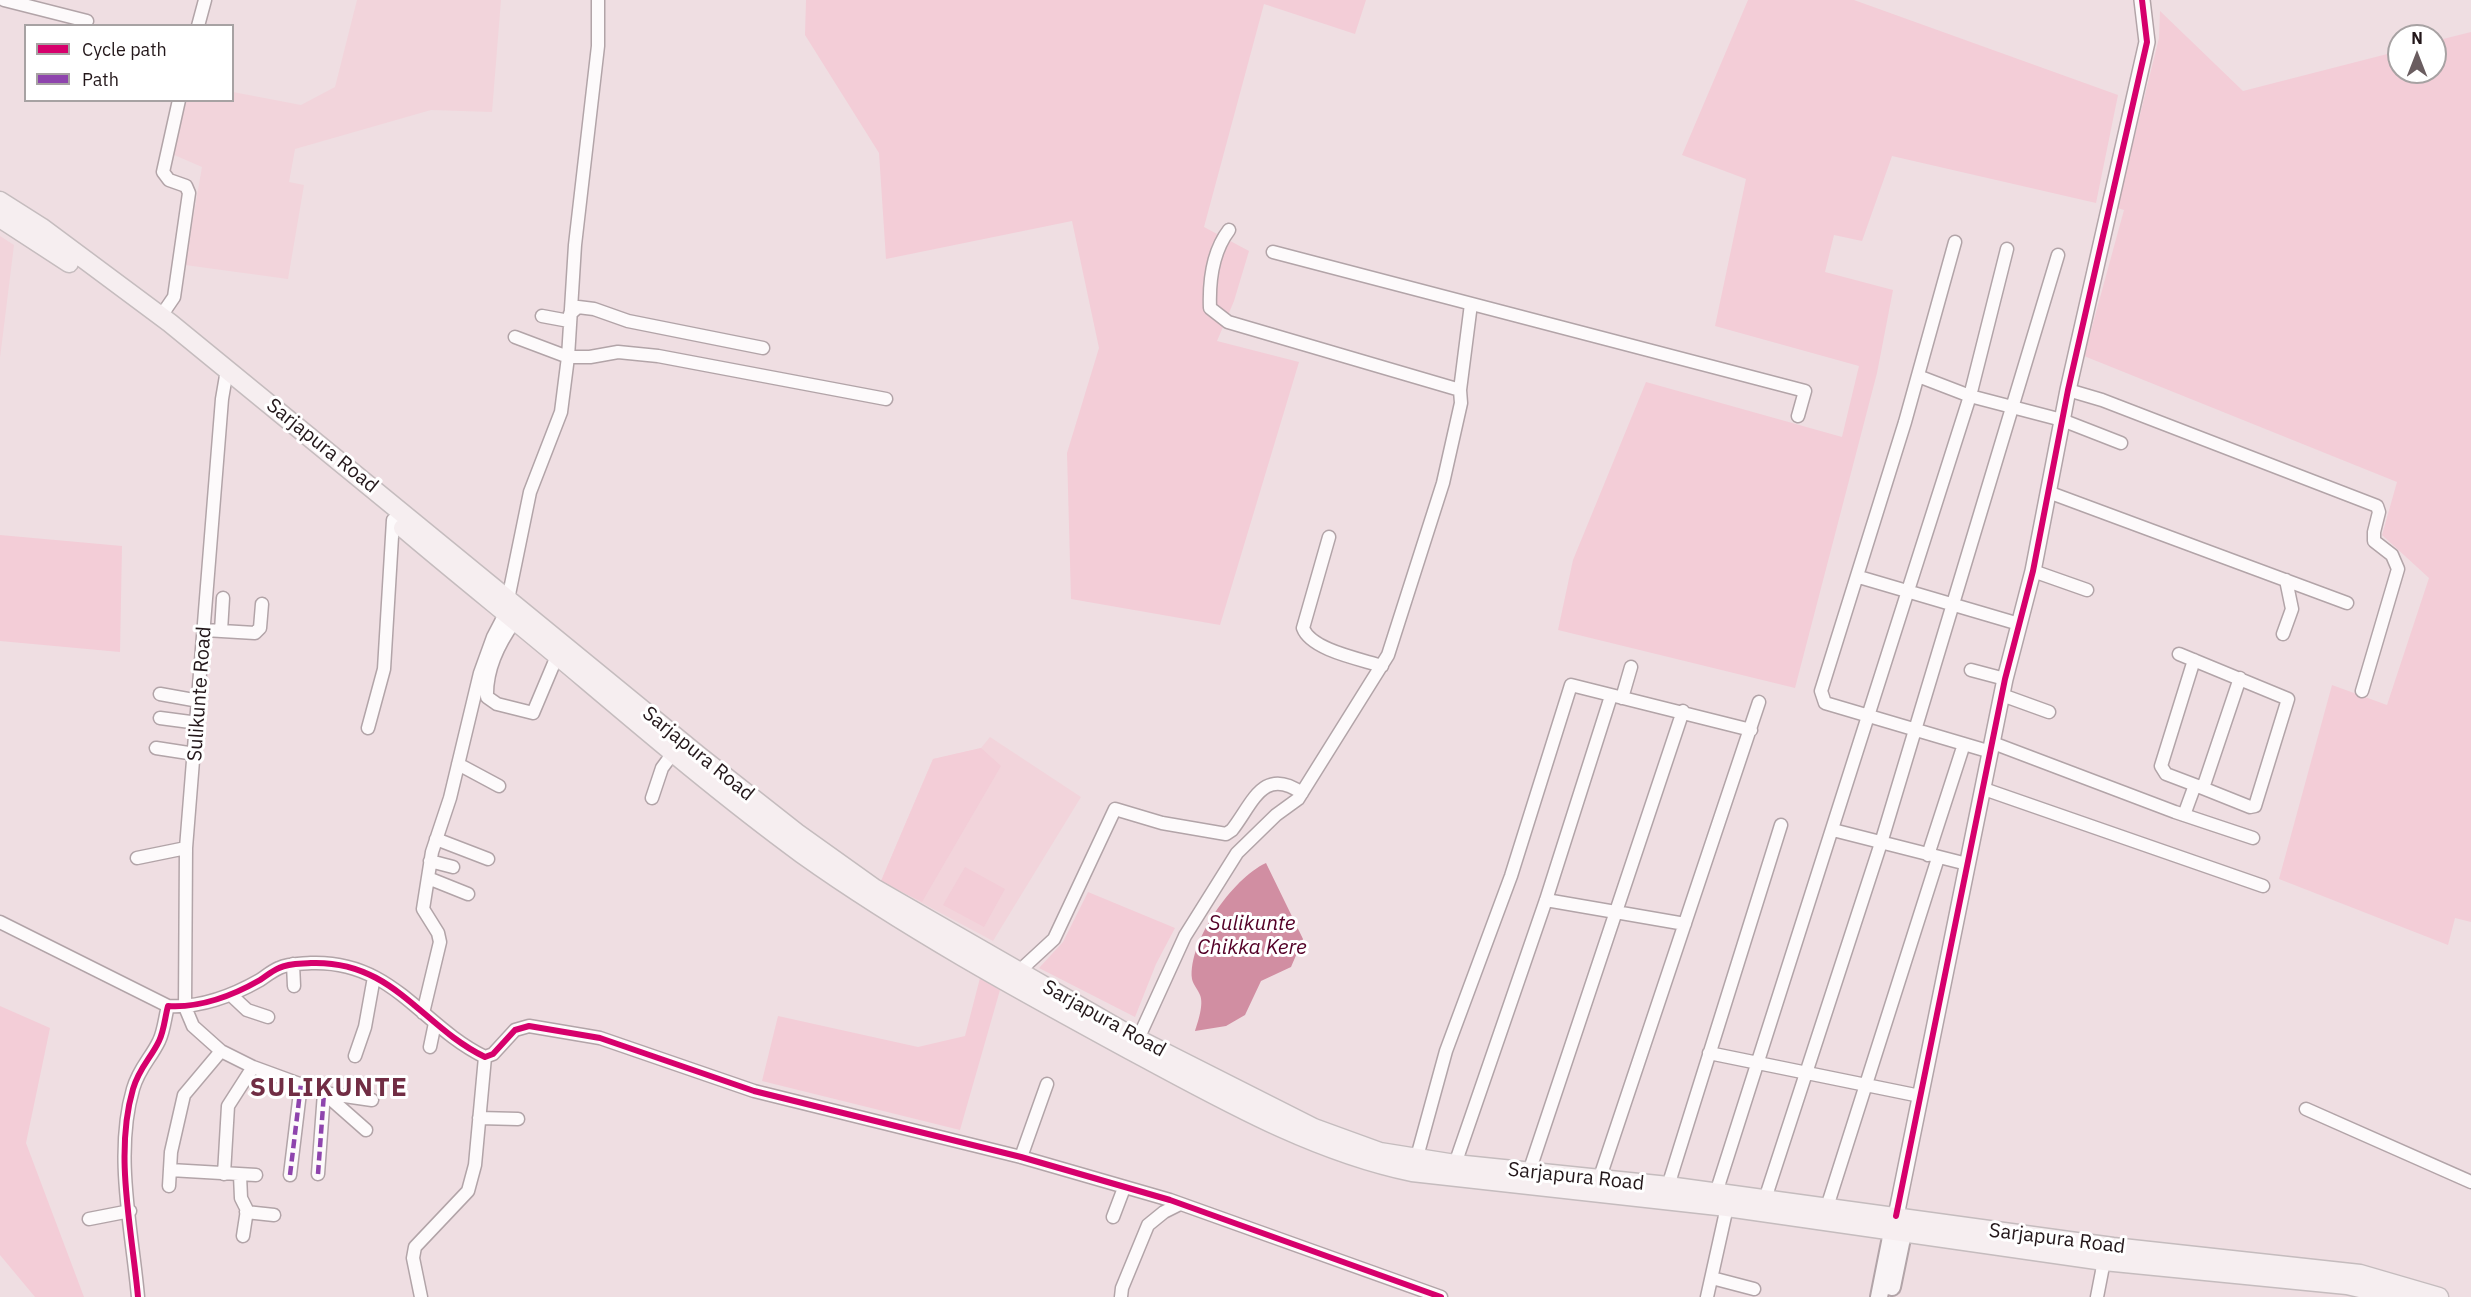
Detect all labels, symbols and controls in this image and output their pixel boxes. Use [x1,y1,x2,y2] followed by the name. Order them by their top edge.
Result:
[24,24,234,102] legend
[2387,24,2447,84] north arrow
[2411,28,2423,48] text: N
[82,38,167,61] text: Cycle path
[82,68,119,91] text: Path
[261,394,383,498] street label: Sarjapura Road
[183,626,217,762] street label: Sulikunte Road
[637,702,759,806] street label: Sarjapura Road
[1197,911,1307,961] water label: Sulikunte Chikka Kere
[1038,975,1170,1063] street label: Sarjapura Road
[250,1072,408,1104] district label: SULIKUNTE
[1507,1158,1645,1196] street label: Sarjapura Road
[1988,1219,2126,1259] street label: Sarjapura Road

